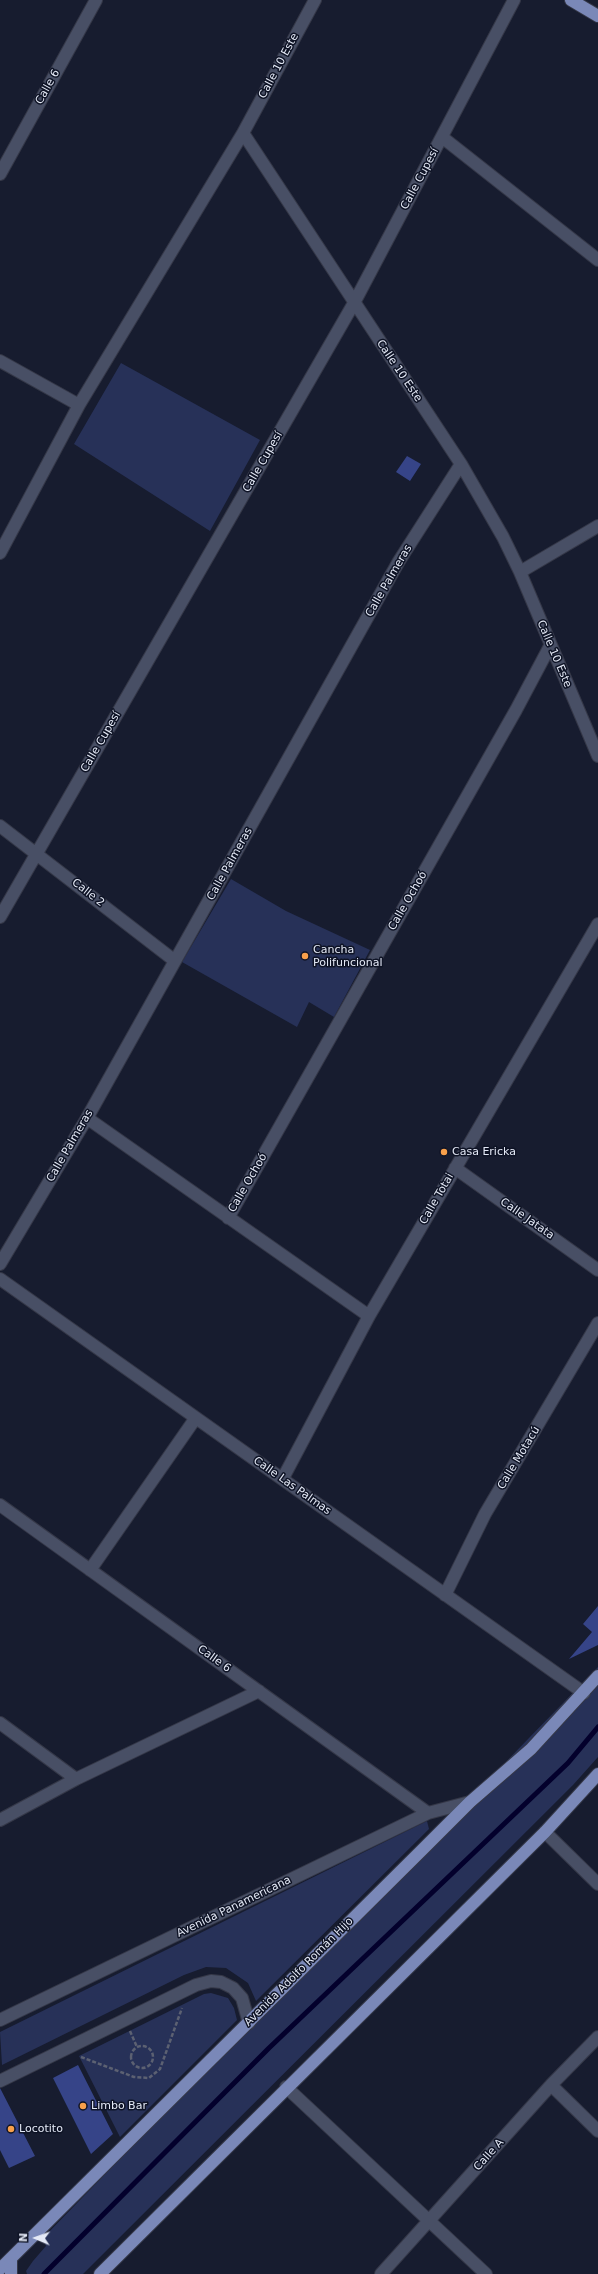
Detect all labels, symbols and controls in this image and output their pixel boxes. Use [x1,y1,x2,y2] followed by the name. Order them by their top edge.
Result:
[256,31,302,101] street label: Calle 10 Este
[33,67,63,107] street label: Calle 6
[398,146,442,212] street label: Calle Cupesí
[373,337,425,405] street label: Calle 10 Este
[240,429,286,495] street label: Calle Cupesí
[363,543,415,619] street label: Calle Palmeras
[534,618,574,690] street label: Calle 10 Este
[78,709,124,775] street label: Calle Cupesí
[205,825,255,903] street label: Calle Palmeras
[386,869,430,933] street label: Calle Ochoó
[69,876,107,910] street label: Calle 2
[313,943,383,969] place label: Cancha Polifuncional
[300,951,310,961] marker: Cancha Polifuncional
[44,1108,96,1184] street label: Calle Palmeras
[452,1145,516,1159] place label: Casa Ericka
[439,1147,449,1157] marker: Casa Ericka
[226,1151,270,1215] street label: Calle Ochoó
[417,1171,457,1227] street label: Calle Totai
[497,1196,557,1242] street label: Calle Jatata
[495,1424,543,1492] street label: Calle Motacú
[251,1454,333,1518] street label: Calle Las Palmas
[195,1643,233,1675] street label: Calle 6
[175,1874,293,1940] street label: Avenida Panamericana
[242,1915,356,2029] street label: Avenida Adolfo Román Hijo
[91,2099,147,2113] place label: Limbo Bar
[78,2101,88,2111] marker: Limbo Bar
[19,2122,63,2136] place label: Locotito
[6,2124,16,2134] marker: Locotito
[471,2136,507,2174] street label: Calle A
[16,2218,56,2258] north arrow
[17,2233,30,2242] text: N

